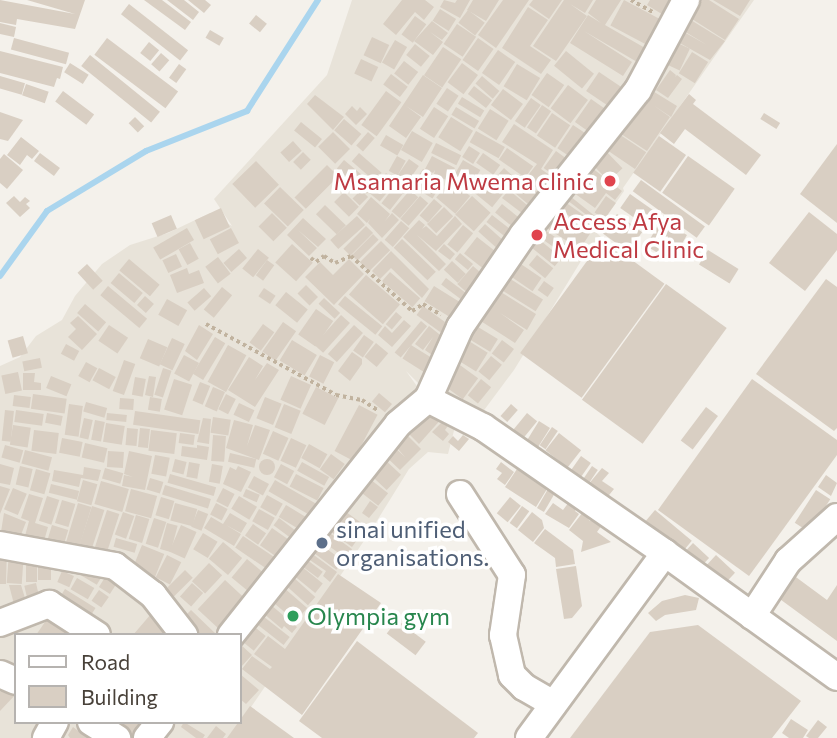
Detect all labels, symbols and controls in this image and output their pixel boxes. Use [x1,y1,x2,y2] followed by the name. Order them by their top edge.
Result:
[334,167,594,195] place label: Msamaria Mwema clinic
[600,171,620,191] marker: Msamaria Mwema clinic
[553,207,704,263] place label: Access Afya Medical Clinic
[527,225,547,245] marker: Access Afya Medical Clinic
[336,515,489,571] place label: sinai unified organisations.
[314,535,330,551] marker: sinai unified organisations.
[307,602,450,630] place label: Olympia gym
[285,608,301,624] marker: Olympia gym
[14,633,242,724] legend
[81,649,130,674] text: Road
[81,684,158,709] text: Building

